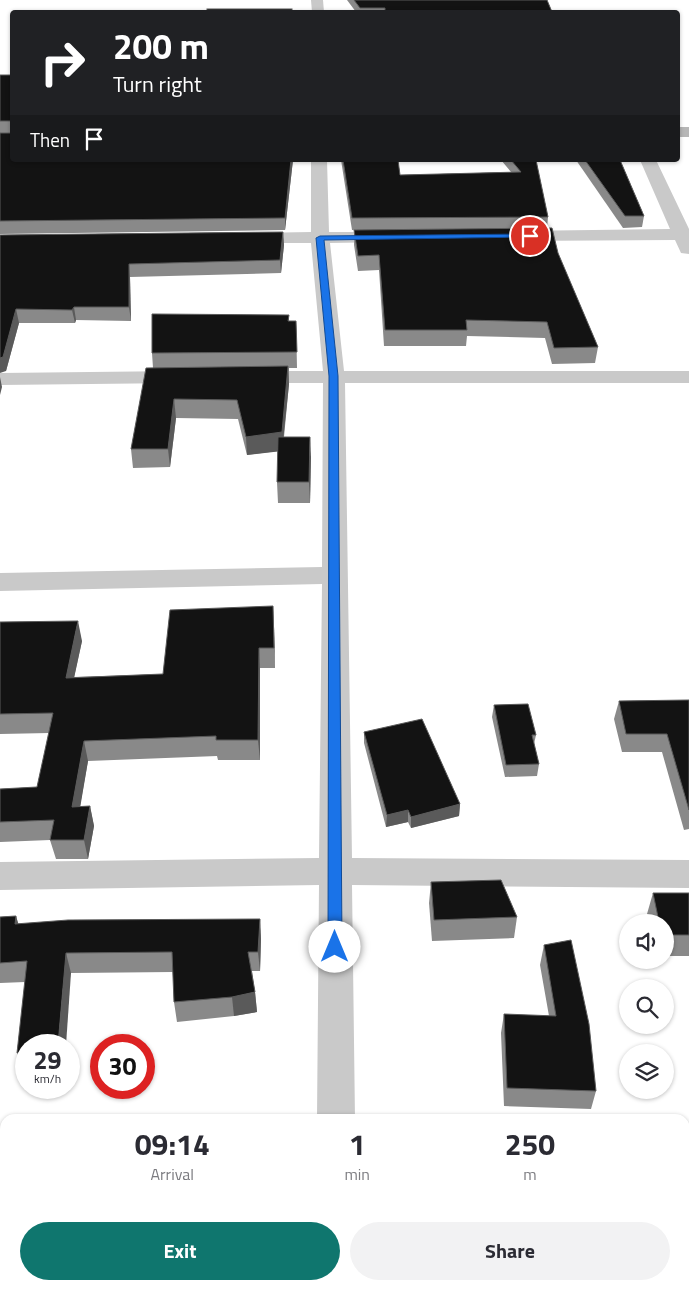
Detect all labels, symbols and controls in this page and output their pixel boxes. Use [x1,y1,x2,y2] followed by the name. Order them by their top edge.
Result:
[113,19,209,73] text: 200 m
[30,30,95,95] icon: right
[113,67,202,101] text: Turn right
[30,125,70,154] text: Then
[80,125,108,153] icon: arrive
[509,215,551,257] pin
[516,222,544,250] icon: arrive
[619,914,674,1099] map controls
[619,914,674,969] button: sound
[308,920,360,972] position arrow
[619,979,674,1034] button: search
[90,1034,155,1099] speed limit sign: 30
[33,1041,62,1079] text: 29
[619,1044,674,1099] button: layers
[34,1069,61,1088] text: km/h
[135,1121,210,1167] text: 09:14
[349,1121,366,1167] text: 1
[505,1121,555,1167] text: 250
[151,1162,194,1186] text: Arrival
[344,1162,370,1186] text: min
[523,1162,537,1186] text: m
[20,1222,340,1280] button: Exit
[350,1222,670,1280] button: Share

